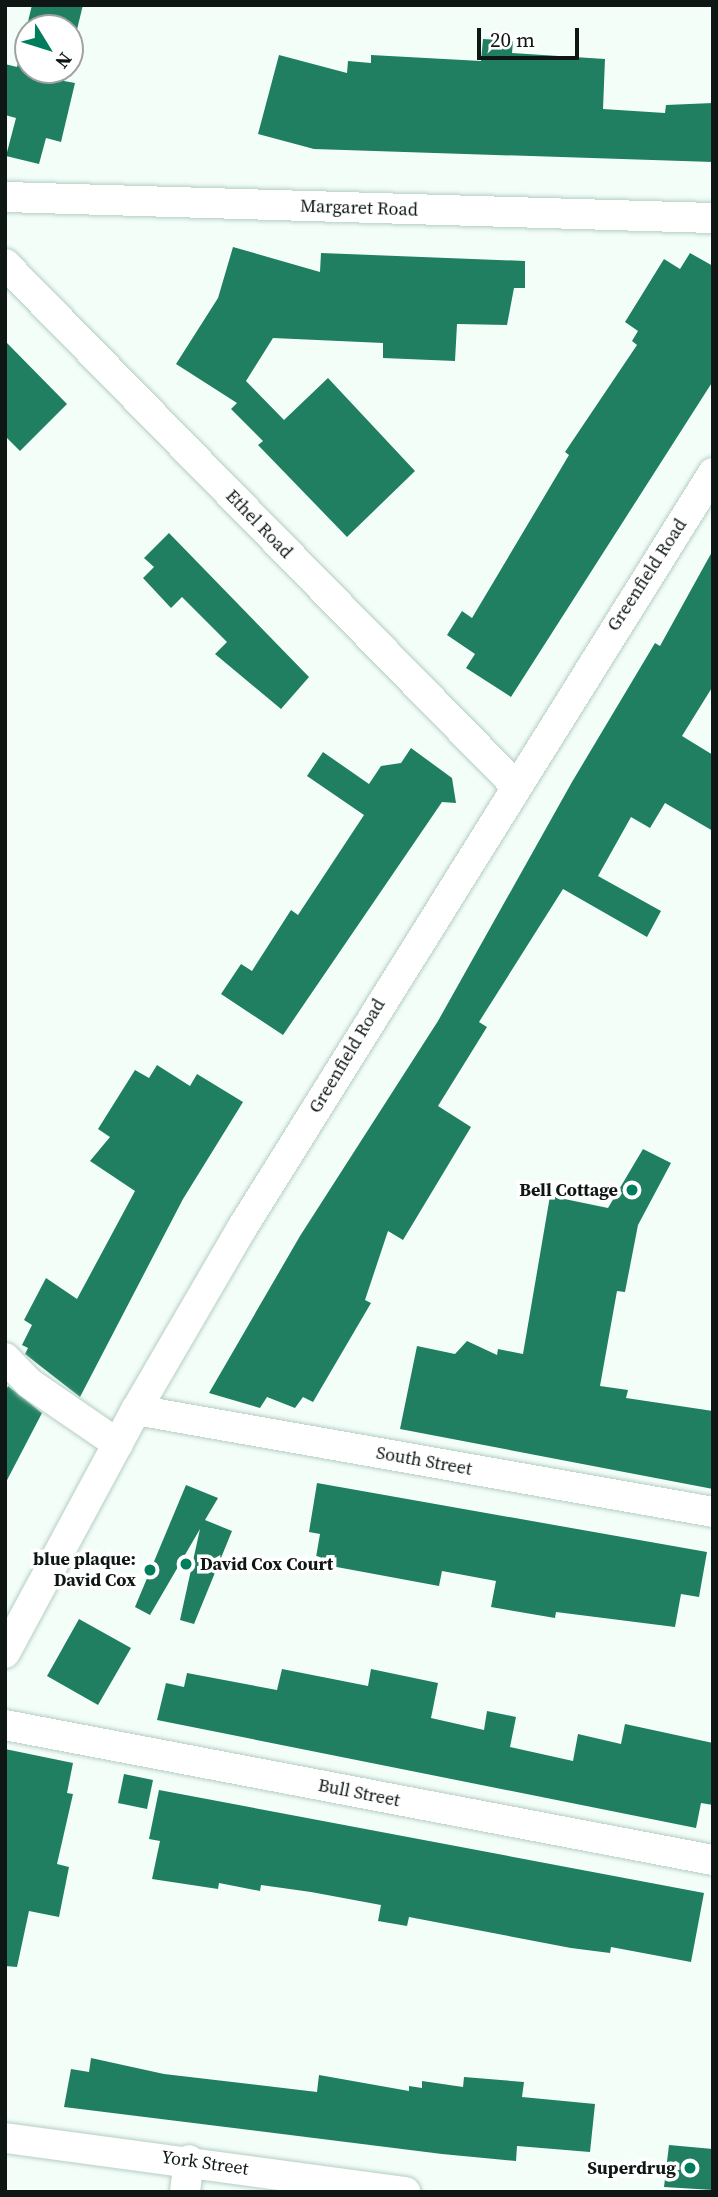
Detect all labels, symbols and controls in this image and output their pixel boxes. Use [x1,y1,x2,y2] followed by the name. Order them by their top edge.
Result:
[14,14,84,84] north arrow
[480,14,582,58] scale bar
[490,25,535,54] text: 20 m
[49,47,78,74] text: N
[300,195,418,221] street label: Margaret Road
[221,485,297,563] street label: Ethel Road
[603,515,691,635] street label: Greenfield Road
[304,995,390,1117] street label: Greenfield Road
[519,1179,618,1201] place label: Bell Cottage
[624,1182,640,1198] marker: Bell Cottage
[374,1442,474,1480] street label: South Street
[33,1549,136,1592] place label: blue plaque: David Cox
[200,1553,333,1575] place label: David Cox Court
[178,1556,194,1572] marker: David Cox Court
[142,1562,158,1578] marker: blue plaque: David Cox
[316,1774,402,1812] street label: Bull Street
[160,2146,250,2180] street label: York Street
[587,2157,676,2179] place label: Superdrug
[682,2160,698,2176] marker: Superdrug

